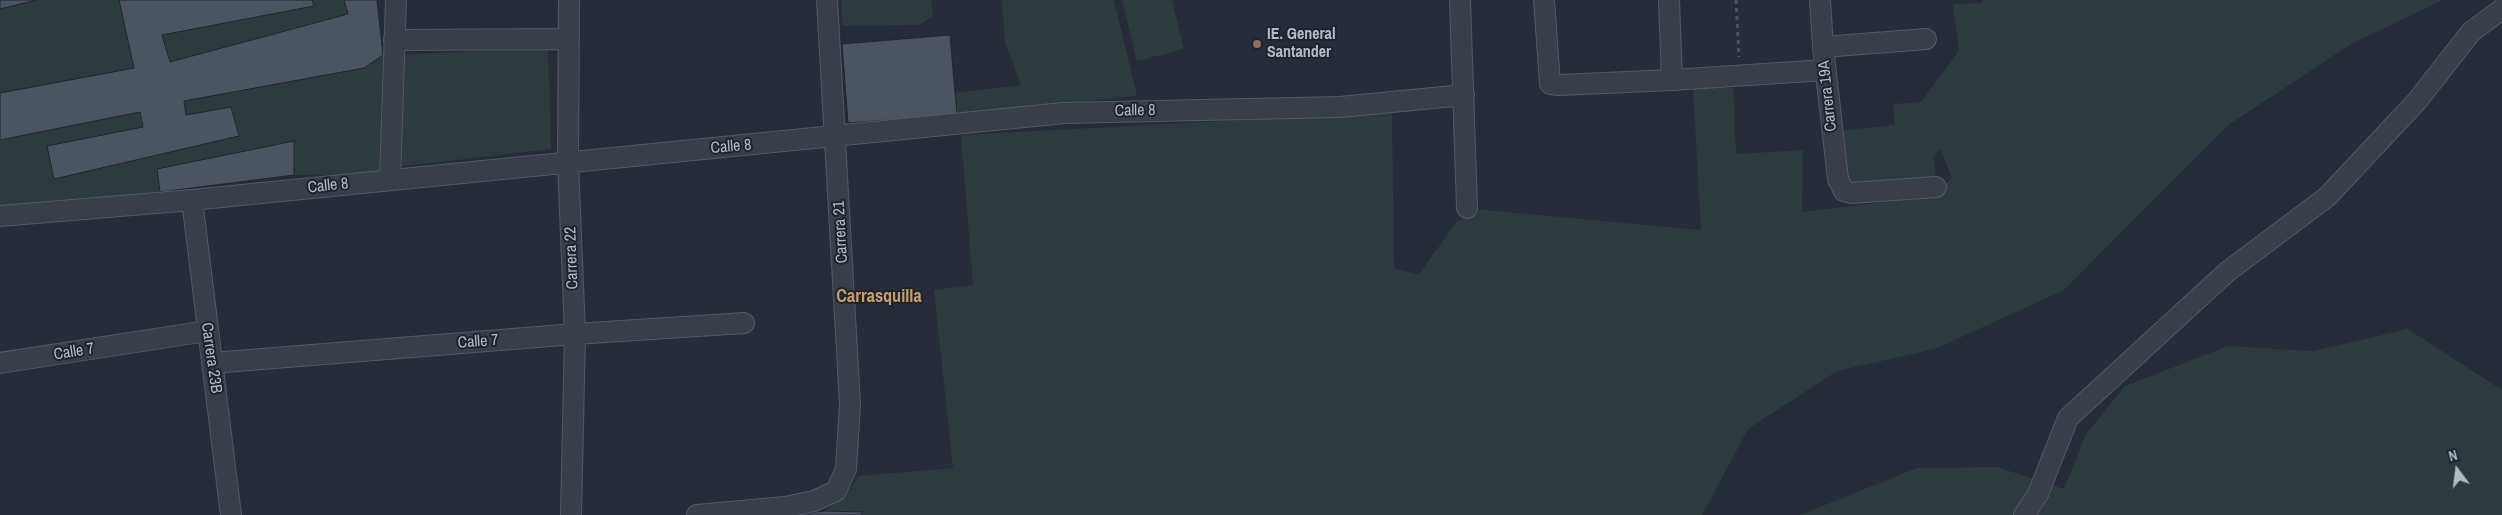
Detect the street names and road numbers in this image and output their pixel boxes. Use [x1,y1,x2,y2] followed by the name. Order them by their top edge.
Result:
[1815,59,1841,133] street label: Carrera 19A
[1114,101,1156,121] street label: Calle 8
[710,136,752,158] street label: Calle 8
[307,174,349,198] street label: Calle 8
[830,200,852,264] street label: Carrera 21
[561,226,583,290] street label: Carrera 22
[197,321,225,395] street label: Carrera 23B
[457,331,499,353] street label: Calle 7
[52,339,96,365] street label: Calle 7

